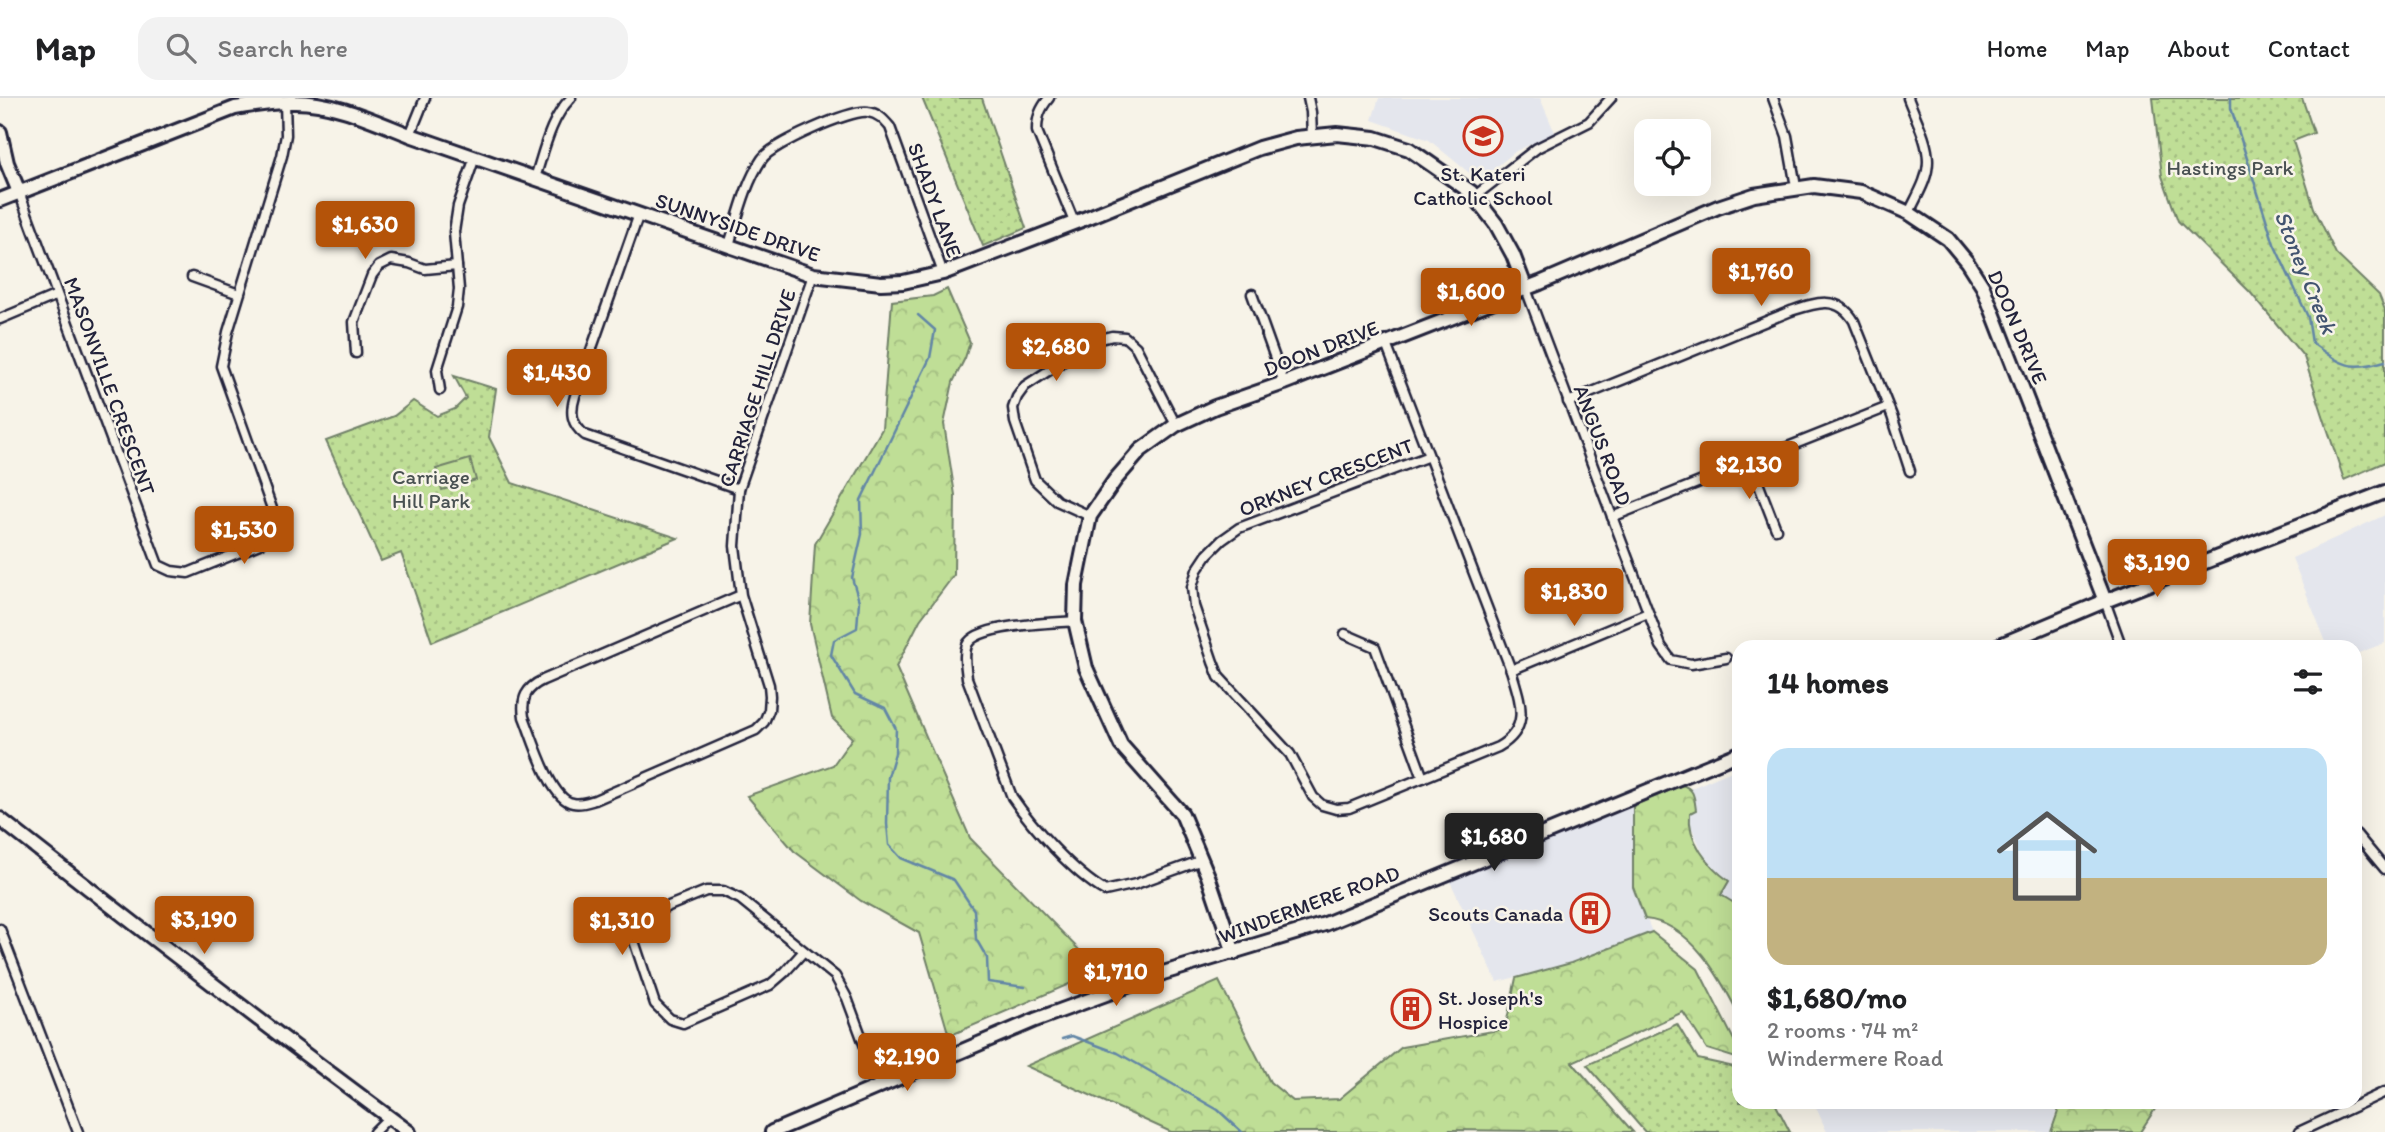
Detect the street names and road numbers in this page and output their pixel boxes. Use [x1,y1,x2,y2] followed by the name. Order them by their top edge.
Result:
[903,139,967,261] street label: SHADY LANE
[652,187,824,267] street label: SUNNYSIDE DRIVE
[1983,266,2053,388] street label: DOON DRIVE
[59,274,161,499] street label: MASONVILLE CRESCENT
[713,286,801,490] street label: CARRIAGE HILL DRIVE
[1260,315,1382,381] street label: DOON DRIVE
[1569,381,1637,509] street label: ANGUS ROAD
[1235,432,1417,522] street label: ORKNEY CRESCENT
[1215,860,1403,948] street label: WINDERMERE ROAD

